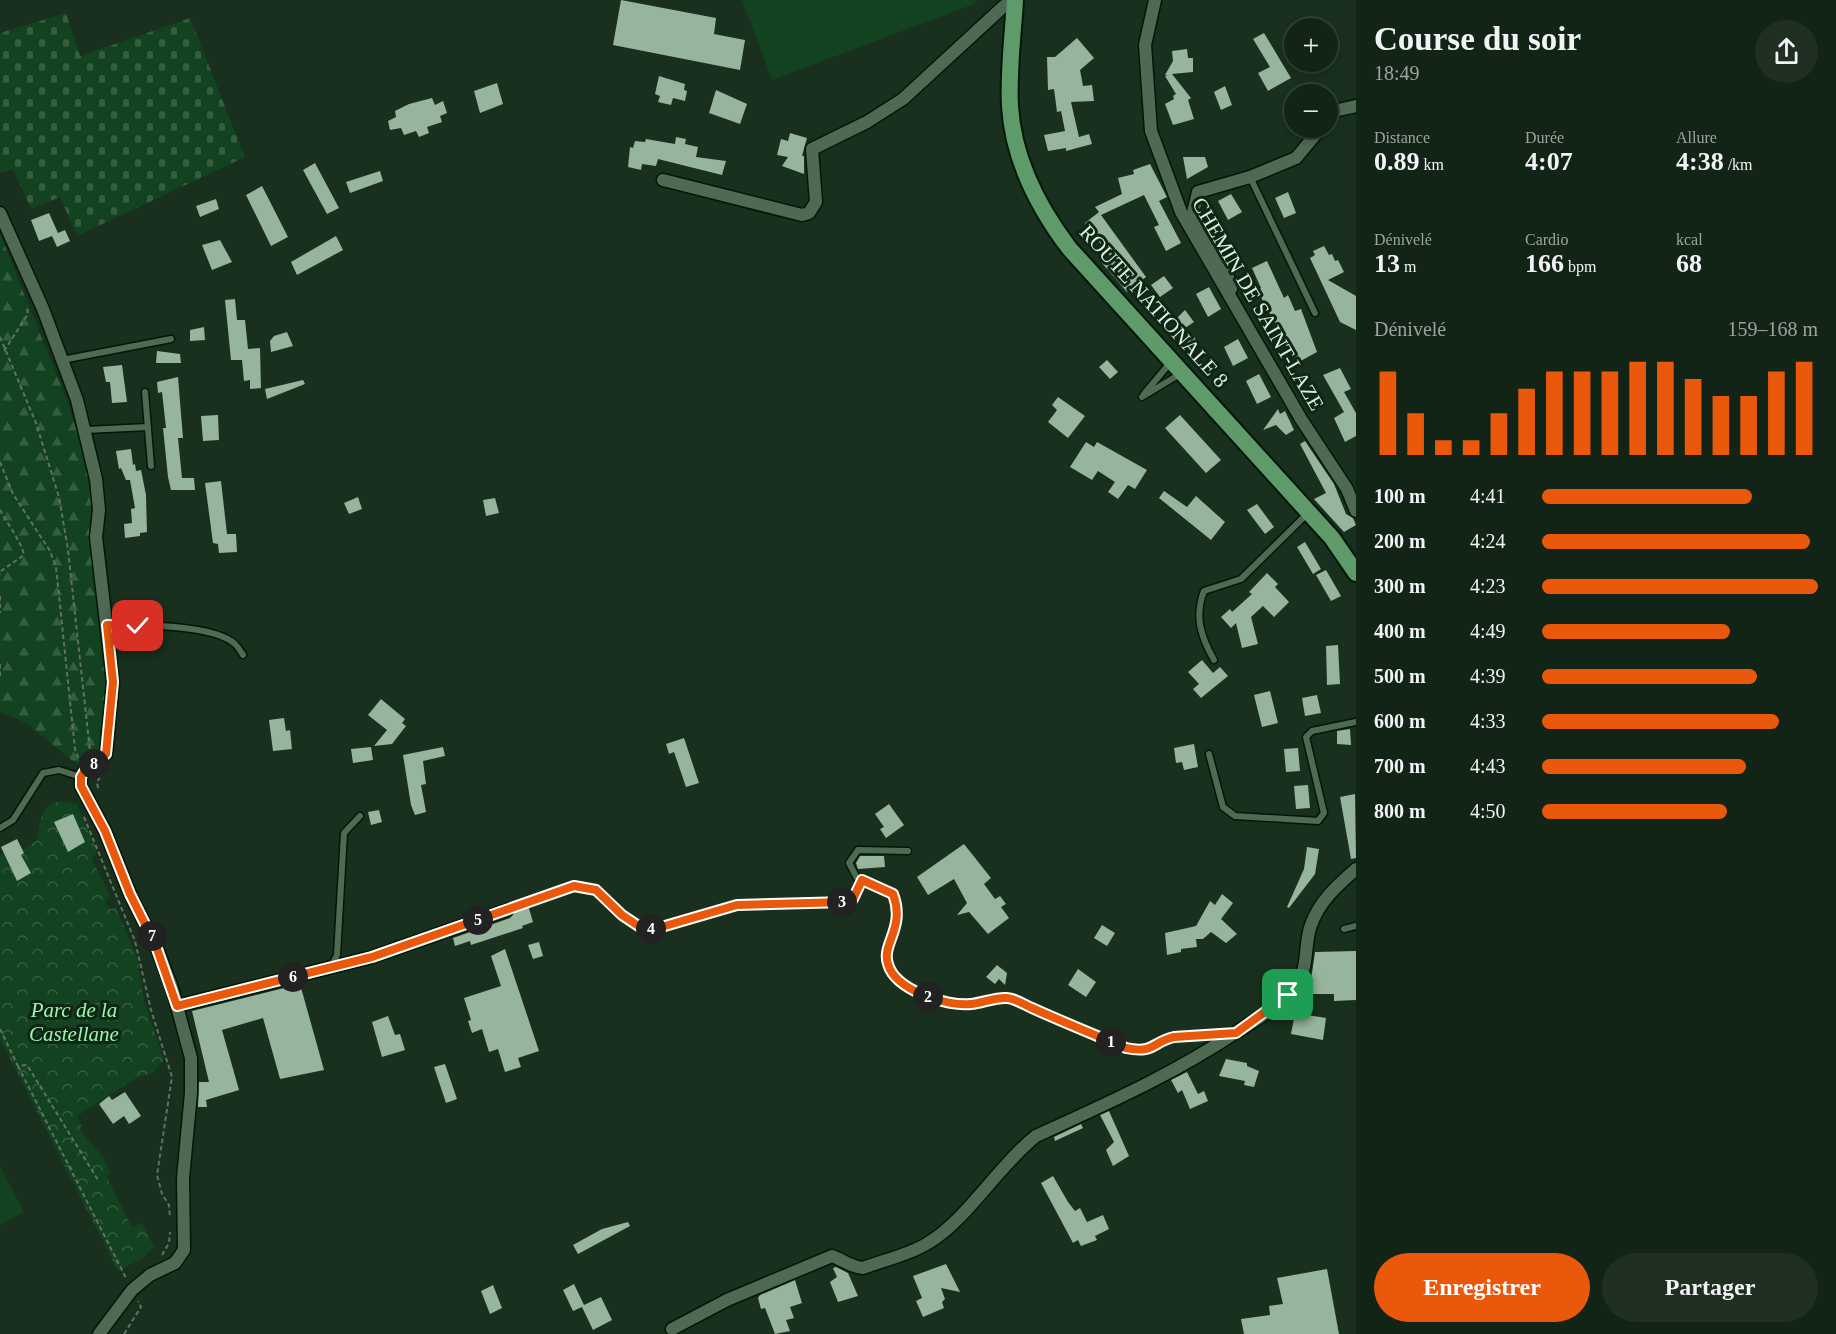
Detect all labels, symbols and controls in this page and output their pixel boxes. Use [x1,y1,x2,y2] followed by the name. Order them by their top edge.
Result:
[1284,18,1338,138] map controls
[1284,18,1338,72] button: +
[1755,20,1818,83] button: share
[1374,21,1581,57] text: Course du soir
[1374,62,1420,84] text: 18:49
[1284,84,1338,138] button: −
[1374,129,1430,146] text: Distance
[1525,129,1564,146] text: Durée
[1676,129,1717,146] text: Allure
[1374,147,1420,176] text: 0.89
[1525,147,1573,176] text: 4:07
[1676,147,1724,176] text: 4:38
[1420,156,1444,173] text: km
[1724,156,1753,173] text: /km
[1187,193,1329,415] street label: CHEMIN DE SAINT-LAZE
[1075,220,1233,392] street label: ROUTE NATIONALE 8
[1374,231,1432,248] text: Dénivelé
[1525,231,1569,248] text: Cardio
[1676,231,1703,248] text: kcal
[1374,249,1400,278] text: 13
[1525,249,1564,278] text: 166
[1676,249,1702,278] text: 68
[1400,258,1416,275] text: m
[1564,258,1596,275] text: bpm
[1374,318,1446,340] text: Dénivelé
[1727,318,1818,340] text: 159–168 m
[1374,485,1426,507] text: 100 m
[1470,485,1506,507] text: 4:41
[1374,530,1426,552] text: 200 m
[1470,530,1506,552] text: 4:24
[1374,575,1426,597] text: 300 m
[1470,575,1506,597] text: 4:23
[112,600,163,651] pin
[121,609,154,642] icon: check
[1374,620,1426,642] text: 400 m
[1470,620,1506,642] text: 4:49
[1374,665,1426,687] text: 500 m
[1470,665,1506,687] text: 4:39
[1374,710,1426,732] text: 600 m
[1470,710,1506,732] text: 4:33
[79,749,109,779] pin: 8
[90,755,98,772] text: 8
[1374,755,1426,777] text: 700 m
[1470,755,1506,777] text: 4:43
[1374,800,1426,822] text: 800 m
[1470,800,1506,822] text: 4:50
[827,887,857,917] pin: 3
[838,893,846,910] text: 3
[463,905,493,935] pin: 5
[474,911,482,928] text: 5
[636,914,666,944] pin: 4
[647,920,655,937] text: 4
[137,921,167,951] pin: 7
[148,927,156,944] text: 7
[278,962,308,992] pin: 6
[289,968,297,985] text: 6
[1262,969,1313,1020] pin
[1271,978,1304,1011] icon: arrive
[913,982,943,1012] pin: 2
[924,988,932,1005] text: 2
[29,998,119,1046] park label: Parc de la Castellane
[1096,1027,1126,1057] pin: 1
[1107,1033,1115,1050] text: 1
[1374,1253,1590,1322] button: Enregistrer
[1602,1253,1818,1322] button: Partager

